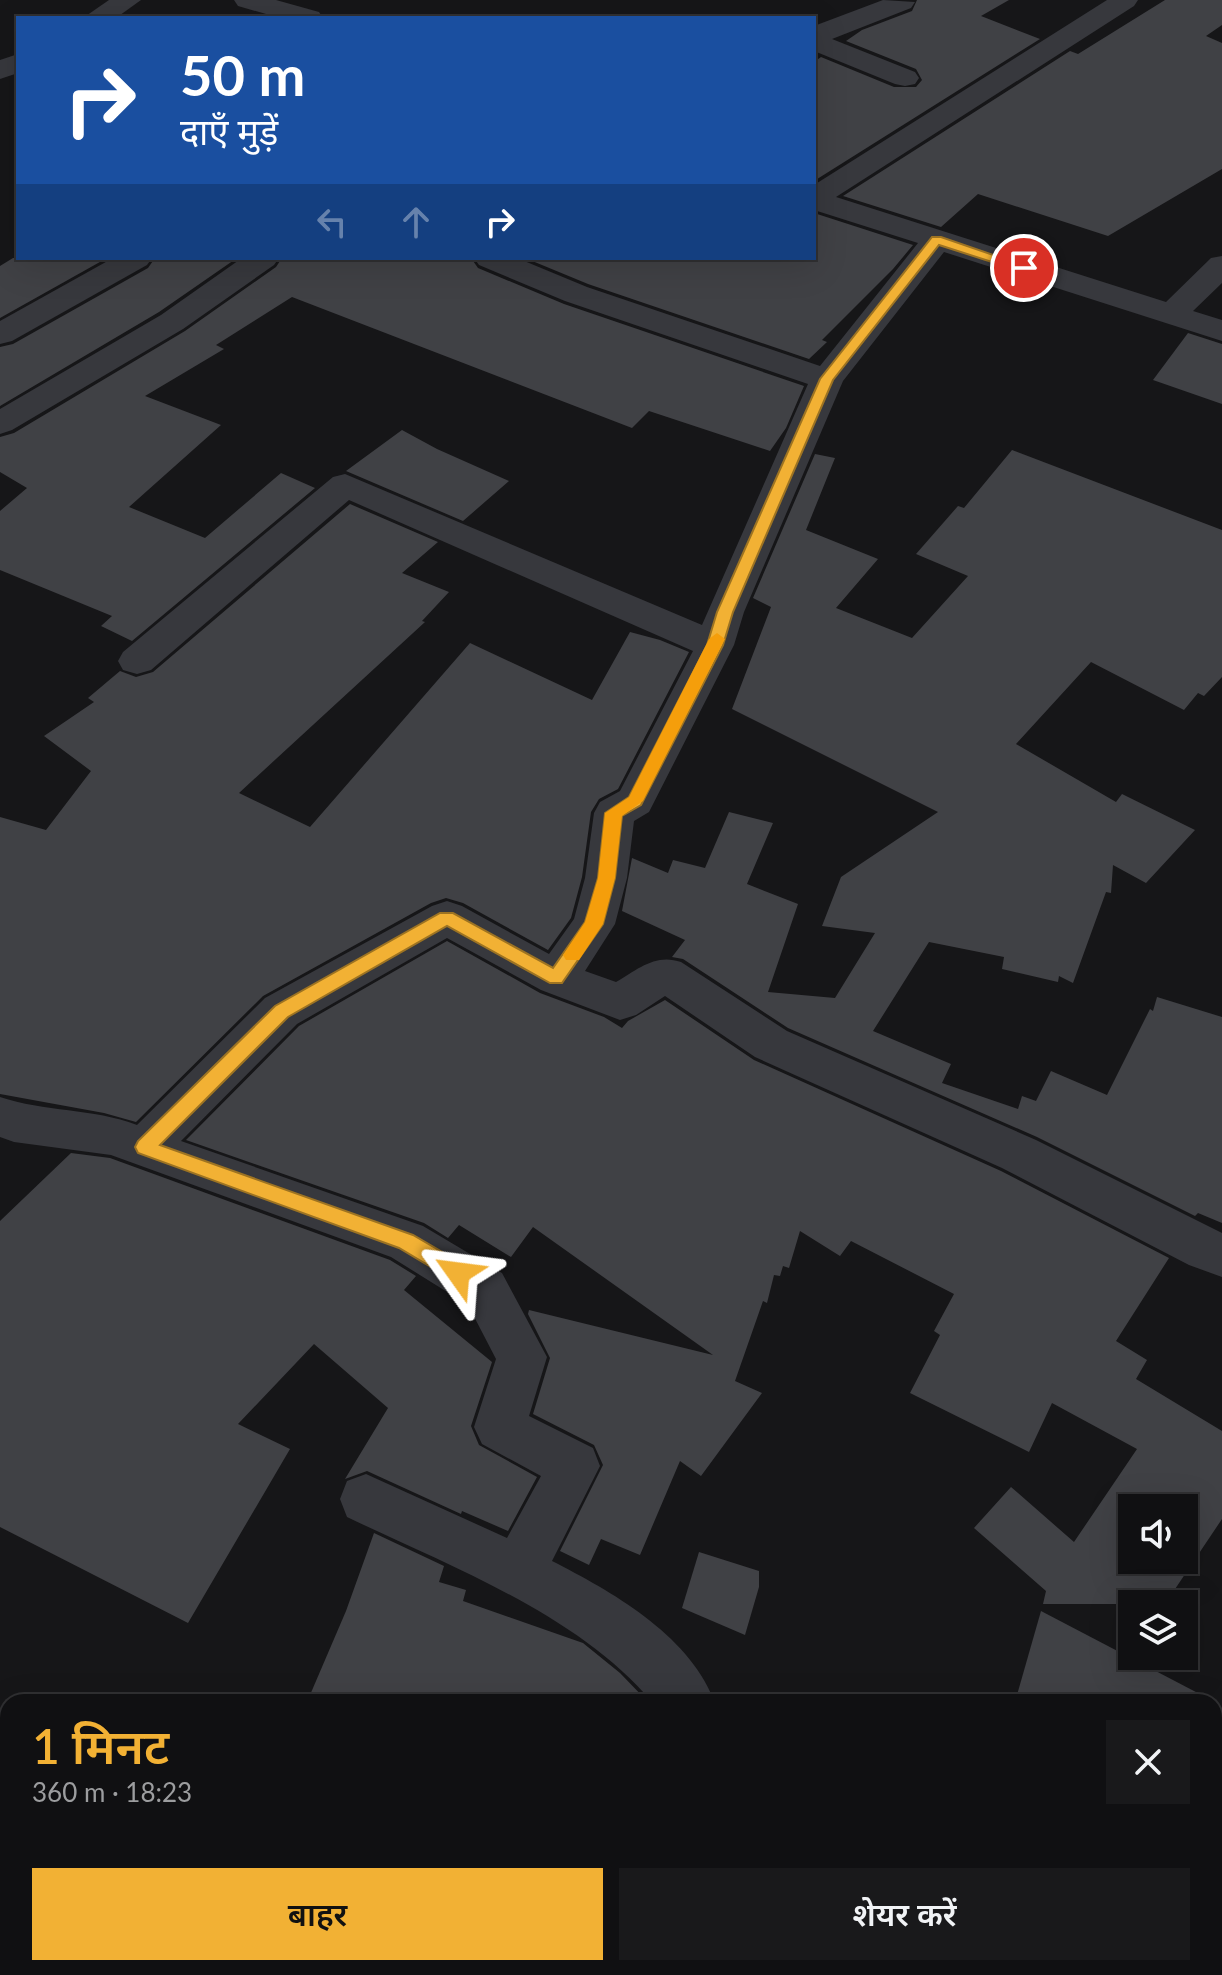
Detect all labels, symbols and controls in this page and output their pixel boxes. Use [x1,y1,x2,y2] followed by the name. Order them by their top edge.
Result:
[180,41,305,108] text: 50 m
[48,48,152,152] icon: right
[180,109,278,153] text: दाएँ मुड़ें
[310,200,354,244] icon: left
[394,200,438,244] icon: ahead
[478,200,522,244] icon: right
[990,234,1058,302] pin
[1002,246,1046,290] icon: arrive
[416,1231,500,1315] position arrow
[1118,1494,1198,1670] map controls
[1118,1494,1198,1574] button: sound
[1118,1590,1198,1670] button: layers
[32,1717,169,1774] text: 1 मिनट
[1106,1720,1190,1804] button: close
[32,1776,192,1808] text: 360 m · 18:23
[32,1868,603,1960] button: बाहर
[619,1868,1190,1960] button: शेयर करें

